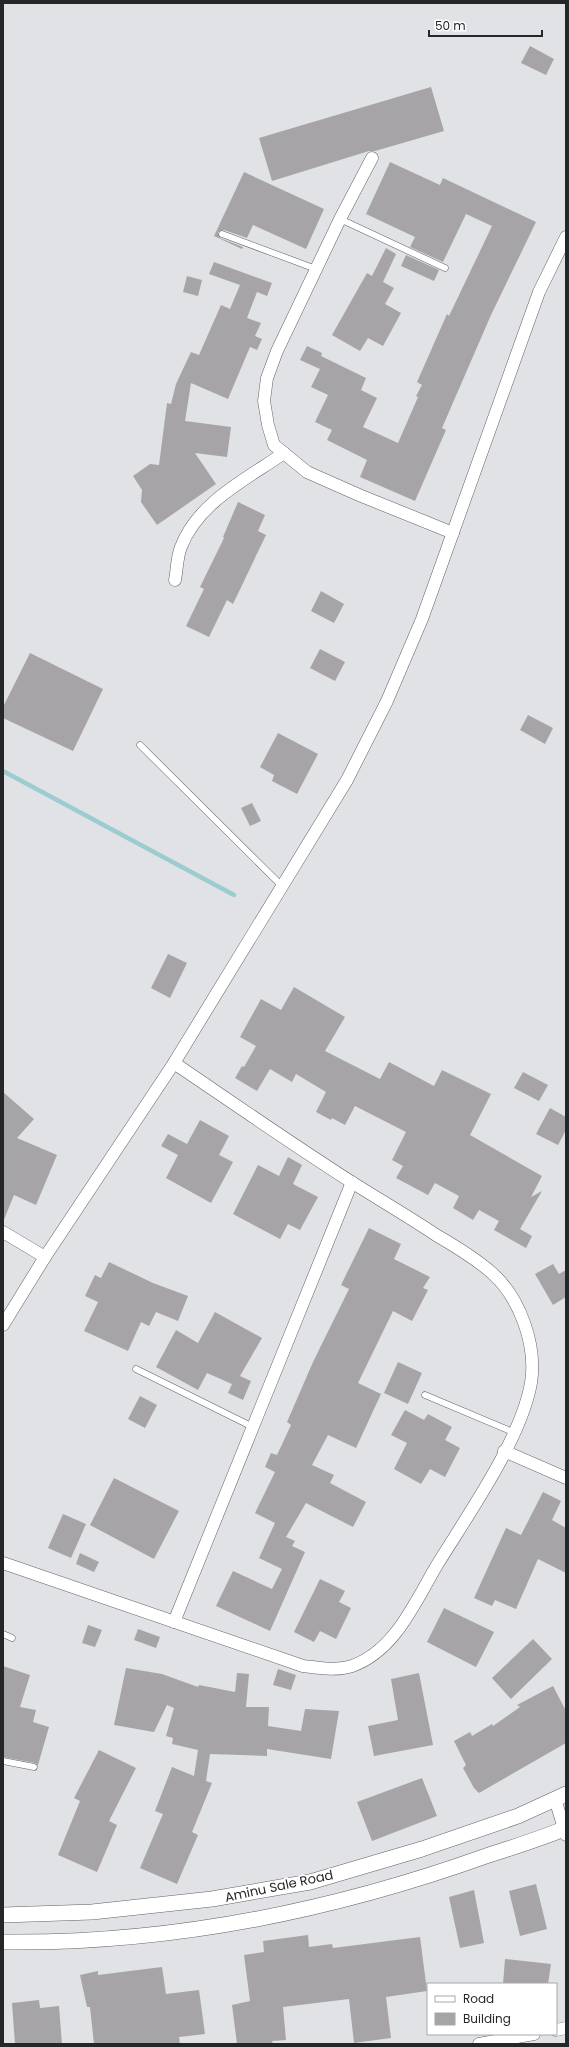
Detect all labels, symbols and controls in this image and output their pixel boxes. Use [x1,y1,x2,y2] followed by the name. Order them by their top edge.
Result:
[429,12,542,38] scale bar
[435,17,466,34] text: 50 m
[223,1865,335,1907] street label: Aminu Sale Road
[427,1983,557,2035] legend
[463,1990,494,2007] text: Road
[463,2010,511,2027] text: Building

